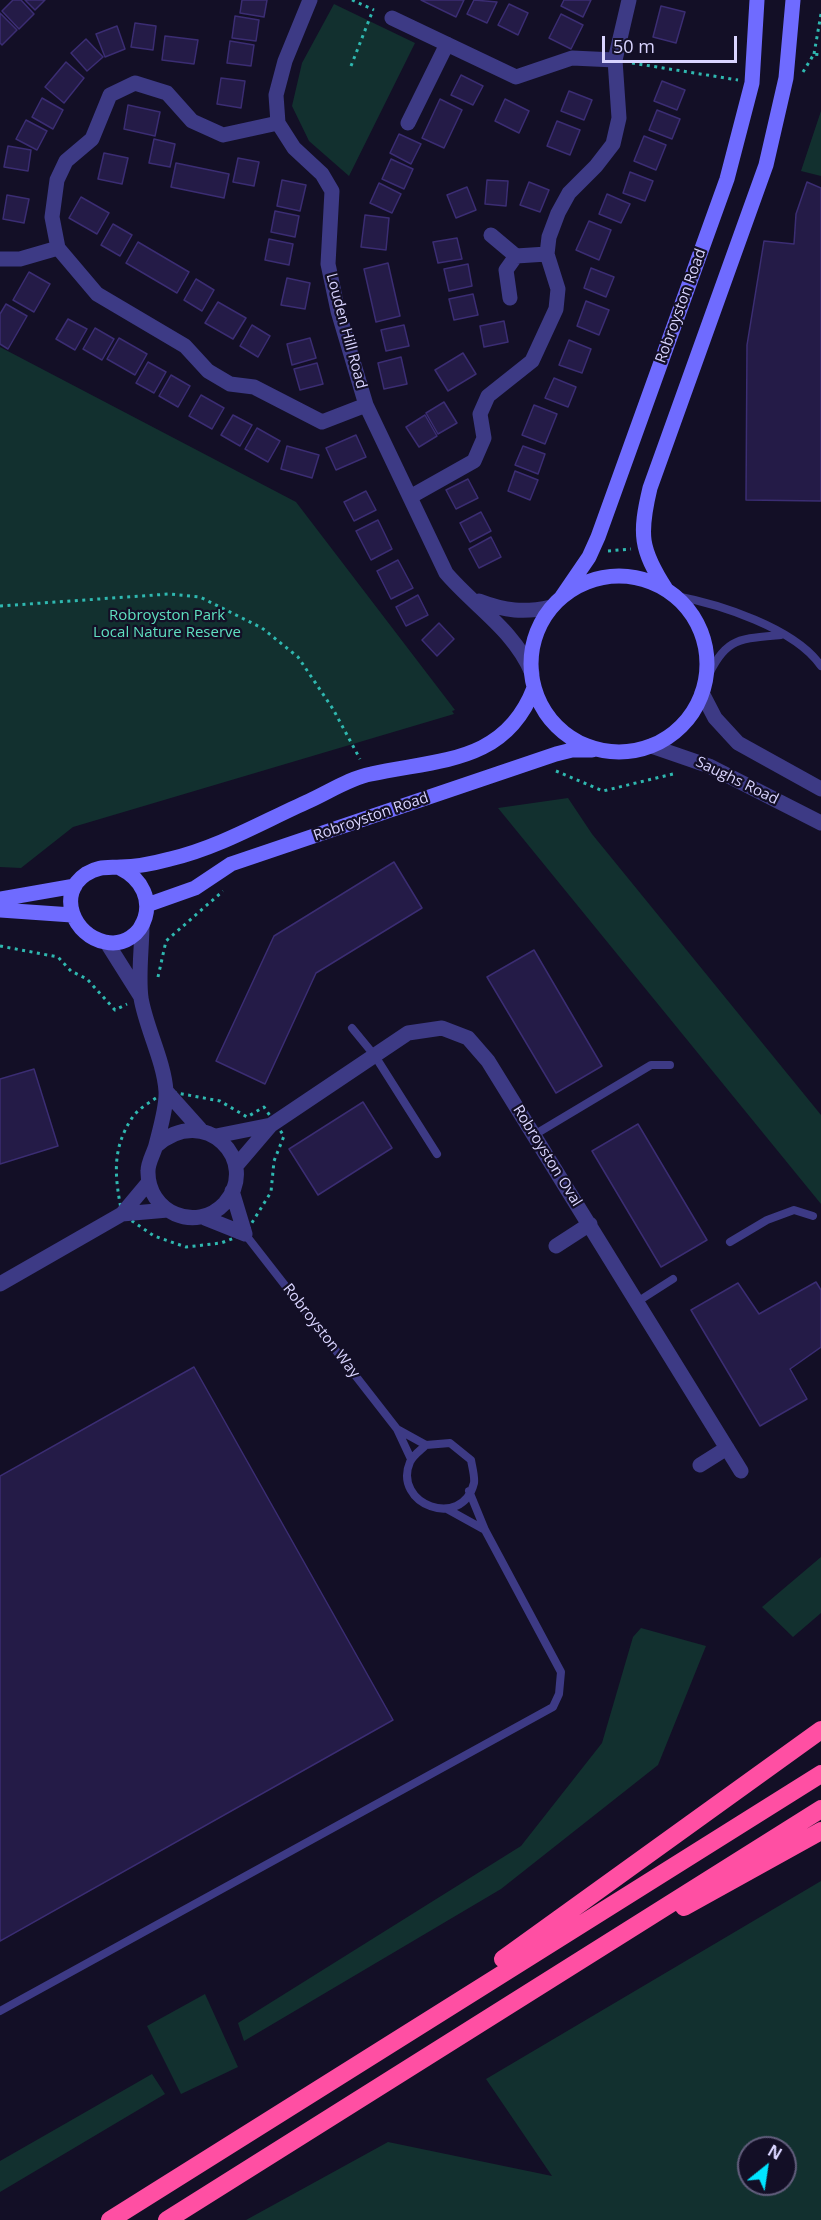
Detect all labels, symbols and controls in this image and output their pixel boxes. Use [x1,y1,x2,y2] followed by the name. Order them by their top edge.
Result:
[605,24,740,62] scale bar
[613,34,655,58] text: 50 m
[652,246,710,366] street label: Robroyston Road
[322,271,370,391] street label: Louden Hill Road
[93,607,241,642] park label: Robroyston Park Local Nature Reserve
[693,753,781,809] street label: Saughs Road
[311,789,431,845] street label: Robroyston Road
[509,1102,585,1210] street label: Robroyston Oval
[279,1280,363,1382] street label: Robroyston Way
[737,2136,797,2196] north arrow
[764,2139,786,2165] text: N

